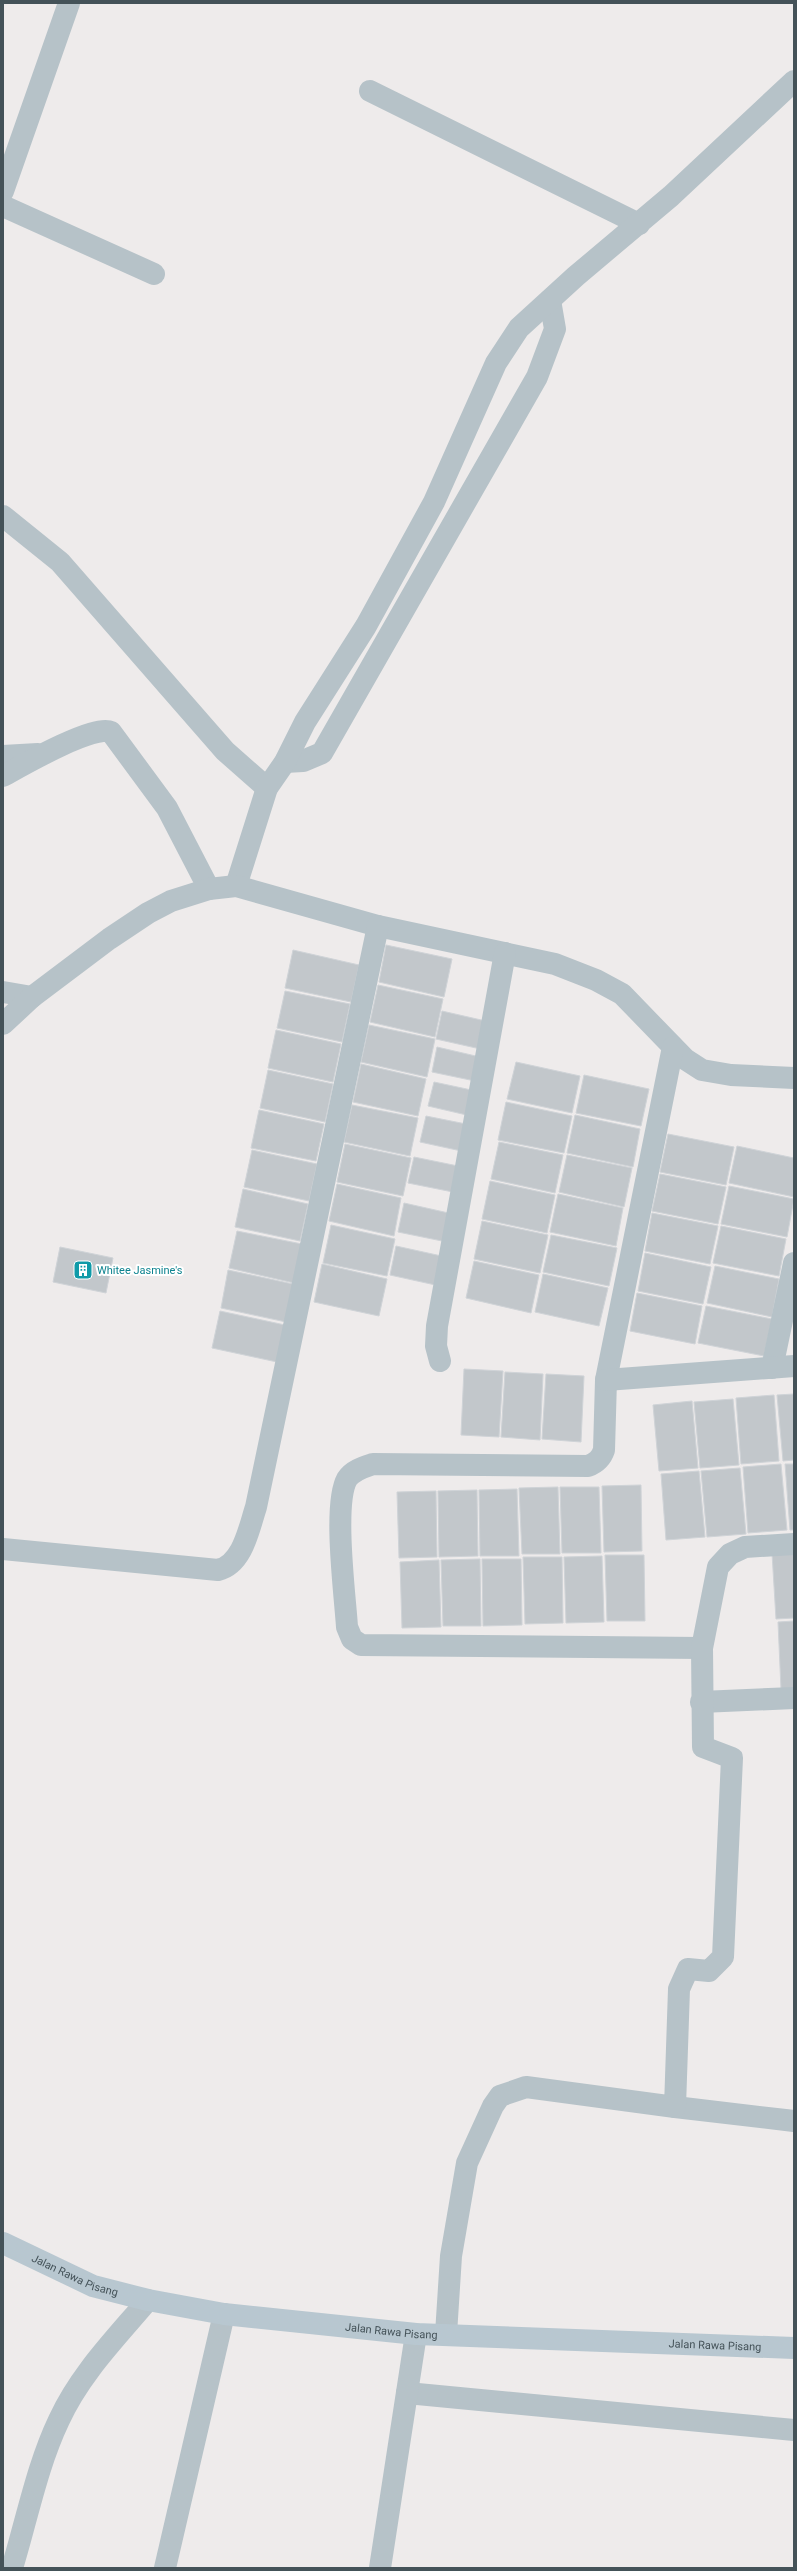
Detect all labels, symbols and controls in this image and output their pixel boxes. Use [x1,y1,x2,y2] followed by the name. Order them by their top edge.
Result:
[72,1259,94,1281] building icon: Whitee Jasmine's
[97,1264,183,1277] place label: Whitee Jasmine's
[30,2251,120,2299] street label: Jalan Rawa Pisang
[344,2320,438,2341] street label: Jalan Rawa Pisang
[668,2337,762,2353] street label: Jalan Rawa Pisang

